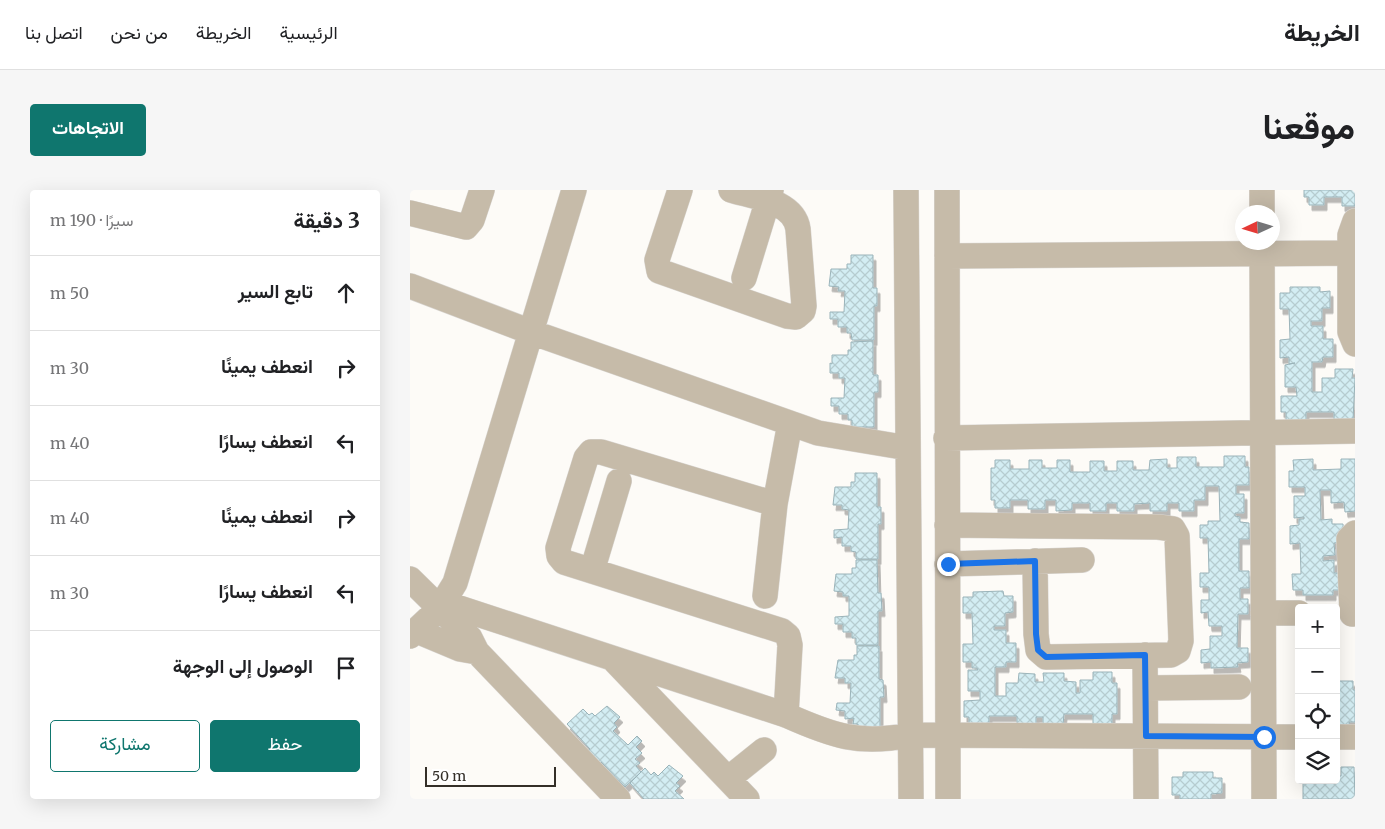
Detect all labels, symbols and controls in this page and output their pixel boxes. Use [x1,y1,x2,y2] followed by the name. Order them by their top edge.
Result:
[1284,17,1360,48] text: الخريطة
[25,21,83,44] text: اتصل بنا
[111,21,168,44] text: من نحن
[196,21,252,44] text: الخريطة
[280,21,338,44] text: الرئيسية
[30,104,146,156] button: الاتجاهات
[1262,105,1355,149] text: موقعنا
[1235,205,1280,250] north arrow
[293,207,360,234] text: 3 دقيقة
[50,210,133,230] text: سيرًا · 190 m
[238,279,313,303] text: تابع السير
[332,279,360,307] icon: ahead
[50,283,89,303] text: 50 m
[221,354,313,378] text: انعطف يمينًا
[332,354,360,382] icon: right
[50,358,89,378] text: 30 m
[219,429,313,453] text: انعطف يسارًا
[332,429,360,457] icon: left
[50,433,90,453] text: 40 m
[221,504,313,528] text: انعطف يمينًا
[332,504,360,532] icon: right
[50,508,90,528] text: 40 m
[937,553,960,576] route end
[219,579,313,603] text: انعطف يسارًا
[332,579,360,607] icon: left
[50,583,89,603] text: 30 m
[1295,604,1340,784] map controls
[1295,604,1340,649] button: +
[1295,649,1340,694] button: −
[173,654,313,678] text: الوصول إلى الوجهة
[332,654,360,682] icon: arrive
[1295,694,1340,739] button: locate
[50,720,200,772] button: مشاركة
[210,720,360,772] button: حفظ
[1253,726,1276,749] route start
[1295,739,1340,784] button: layers
[425,764,556,787] scale bar
[432,767,466,785] text: 50 m

